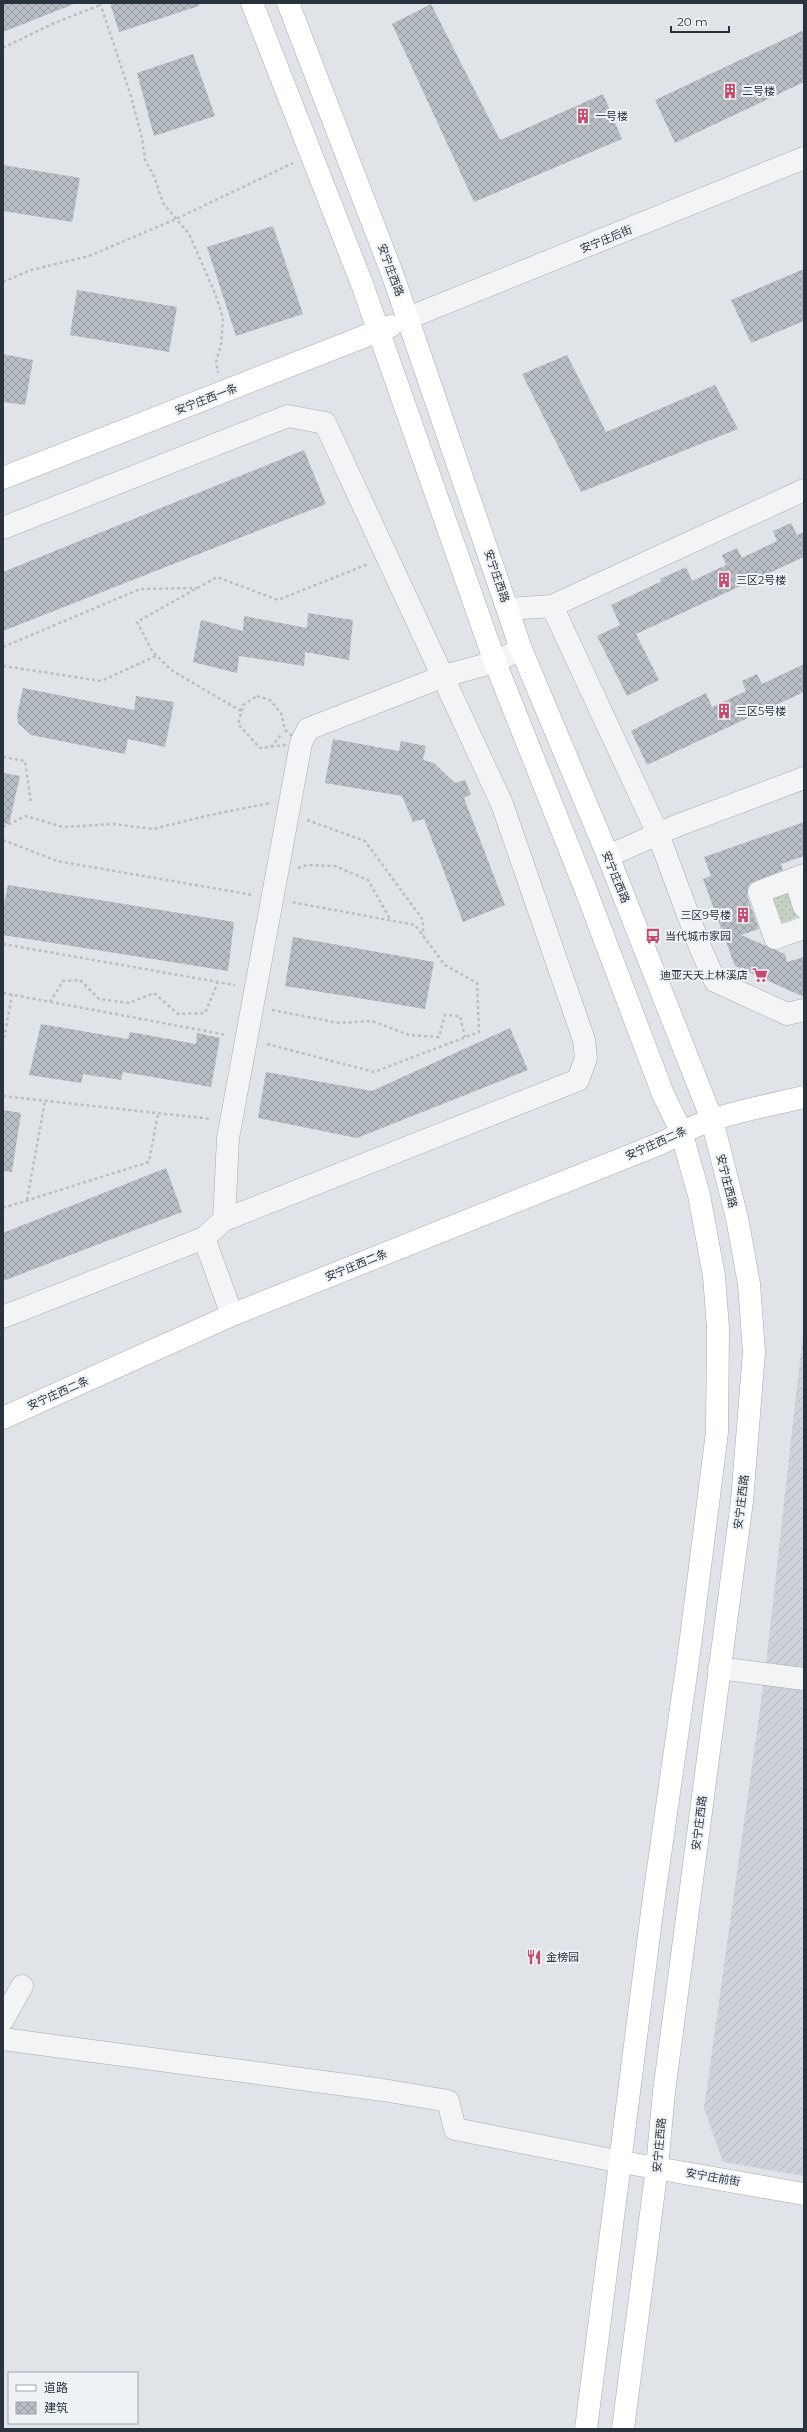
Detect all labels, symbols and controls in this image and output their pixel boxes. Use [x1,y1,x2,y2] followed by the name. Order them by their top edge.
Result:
[671,8,729,34] scale bar
[677,14,708,29] text: 20 m
[721,82,739,100] building icon: 二号楼
[742,84,775,98] place label: 二号楼
[574,107,592,125] building icon: 一号楼
[595,109,628,123] place label: 一号楼
[578,222,634,256] street label: 安宁庄后街
[375,242,407,298] street label: 安宁庄西路
[173,381,239,417] street label: 安宁庄西一条
[481,548,513,604] street label: 安宁庄西路
[715,571,733,589] building icon: 三区2号楼
[736,573,786,587] place label: 三区2号楼
[715,702,733,720] building icon: 三区5号楼
[736,704,786,718] place label: 三区5号楼
[599,849,633,905] street label: 安宁庄西路
[734,906,752,924] building icon: 三区9号楼
[680,908,731,922] place label: 三区9号楼
[644,927,662,945] bus stop icon: 当代城市家园
[665,929,731,943] place label: 当代城市家园
[751,966,769,984] supermarket icon: 迪亚天天上林溪店
[660,968,748,982] place label: 迪亚天天上林溪店
[623,1123,689,1163] street label: 安宁庄西二条
[714,1153,740,1209] street label: 安宁庄西路
[323,1246,389,1284] street label: 安宁庄西二条
[25,1373,91,1413] street label: 安宁庄西二条
[731,1474,751,1530] street label: 安宁庄西路
[689,1795,709,1851] street label: 安宁庄西路
[525,1948,543,1966] restaurant icon: 金榜园
[546,1950,579,1964] place label: 金榜园
[650,2117,668,2173] street label: 安宁庄西路
[685,2165,741,2189] street label: 安宁庄前街
[8,2372,138,2424] legend
[44,2380,68,2395] text: 道路
[44,2400,68,2415] text: 建筑

